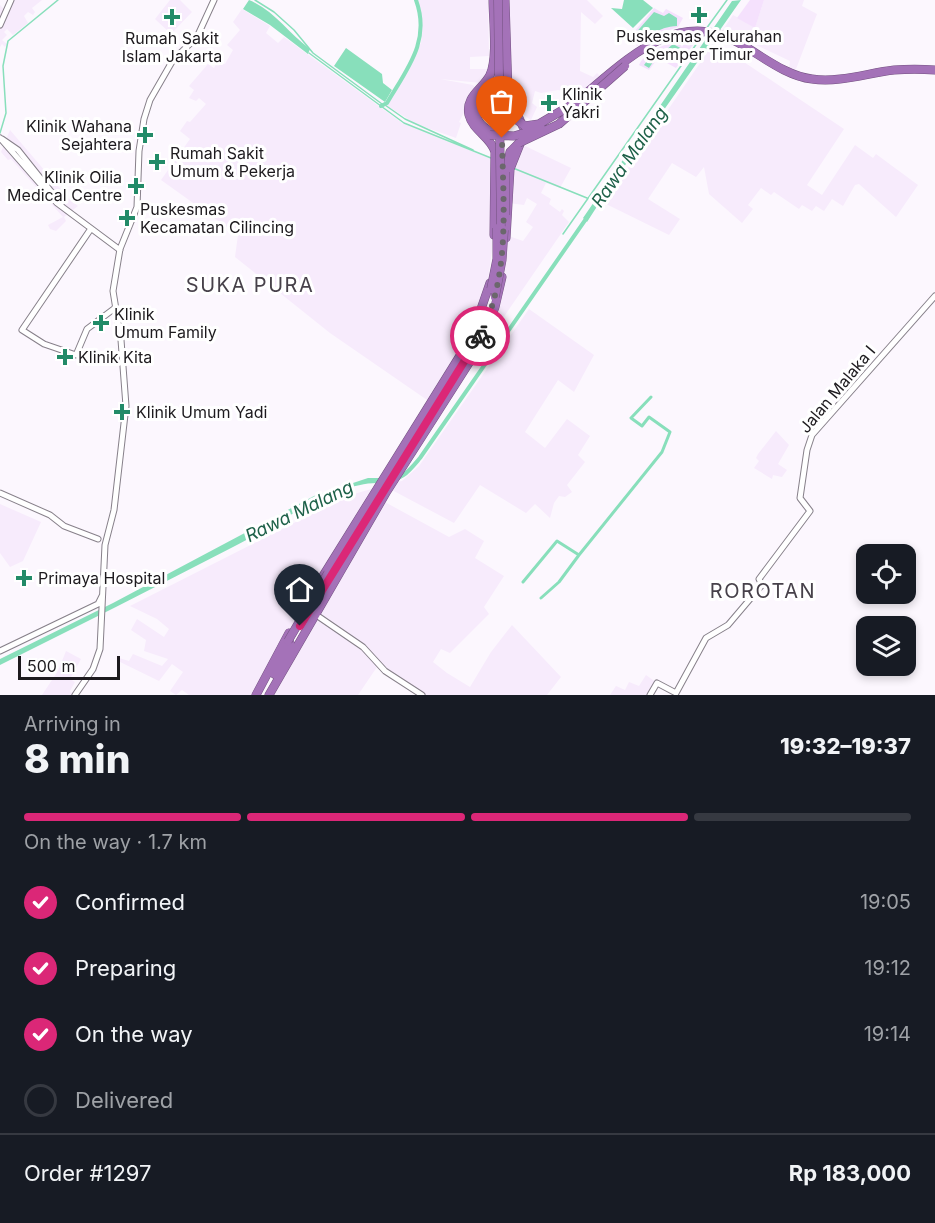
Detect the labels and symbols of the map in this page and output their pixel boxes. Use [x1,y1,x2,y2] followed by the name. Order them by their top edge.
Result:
[690,6,708,24] marker: Puskesmas Kelurahan Semper Timur
[163,8,181,26] marker: Rumah Sakit Islam Jakarta
[616,26,782,64] place label: Puskesmas Kelurahan Semper Timur
[122,28,222,66] place label: Rumah Sakit Islam Jakarta
[476,76,527,138] pin
[562,84,603,122] place label: Klinik Yakri
[540,94,558,112] marker: Klinik Yakri
[587,103,671,211] water label: Rawa Malang
[26,116,132,154] place label: Klinik Wahana Sejahtera
[136,126,154,144] marker: Klinik Wahana Sejahtera
[170,143,295,181] place label: Rumah Sakit Umum & Pekerja
[148,153,166,171] marker: Rumah Sakit Umum & Pekerja
[7,167,122,205] place label: Klinik Oilia Medical Centre
[127,177,145,195] marker: Klinik Oilia Medical Centre
[140,199,294,237] place label: Puskesmas Kecamatan Cilincing
[118,209,136,227] marker: Puskesmas Kecamatan Cilincing
[186,273,314,297] district label: SUKA PURA
[114,304,217,342] place label: Klinik Umum Family
[450,306,510,366] courier
[92,314,110,332] marker: Klinik Umum Family
[795,341,879,437] street label: Jalan Malaka I
[78,347,152,367] place label: Klinik Kita
[56,348,74,366] marker: Klinik Kita
[136,402,267,422] place label: Klinik Umum Yadi
[113,403,131,421] marker: Klinik Umum Yadi
[242,476,356,546] water label: Rawa Malang
[274,564,325,626] pin
[38,568,165,588] place label: Primaya Hospital
[15,569,33,587] marker: Primaya Hospital
[710,579,816,603] district label: ROROTAN
[18,653,120,680] scale bar

